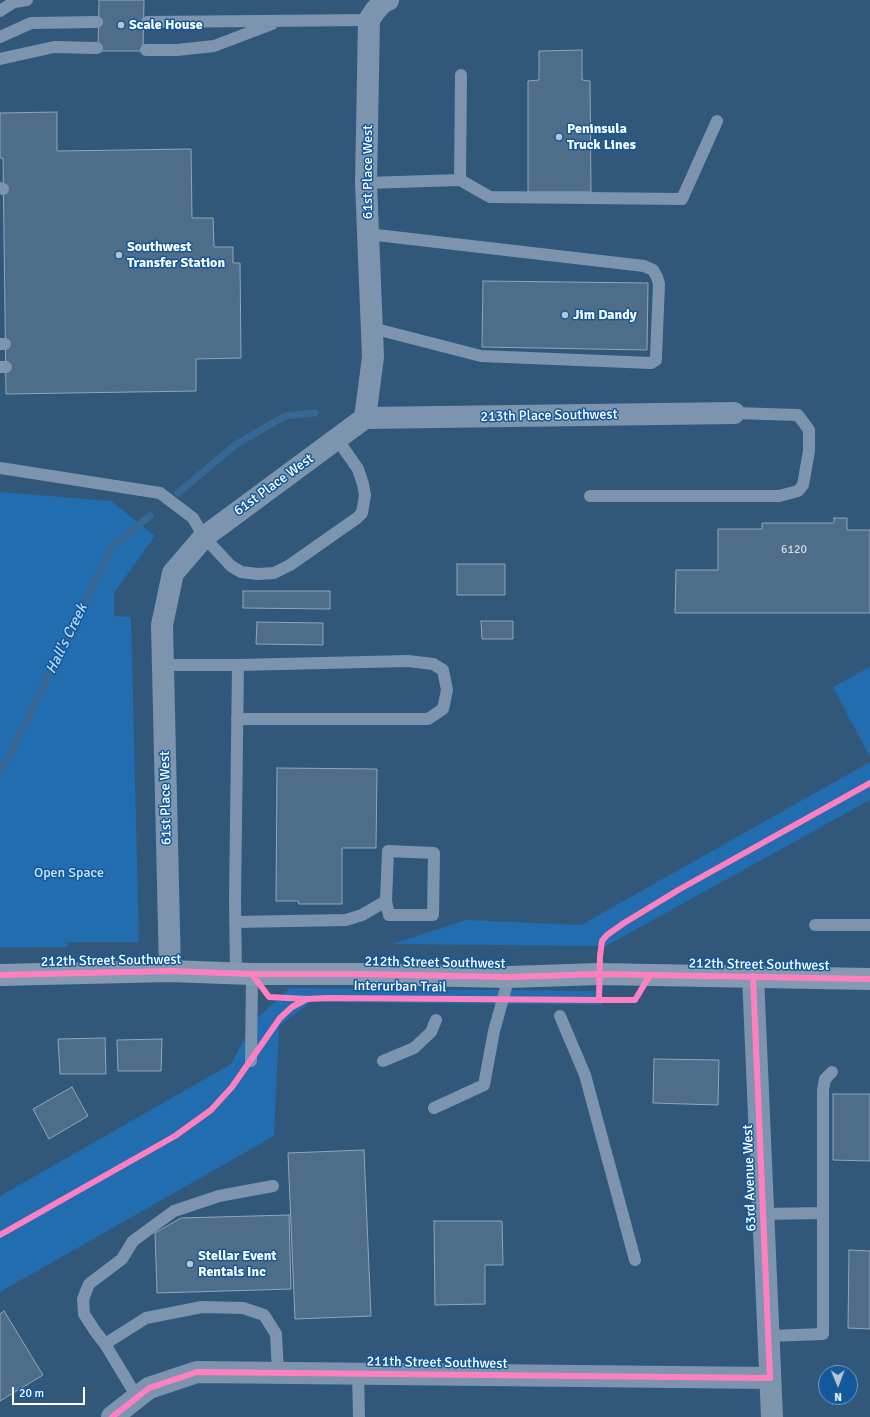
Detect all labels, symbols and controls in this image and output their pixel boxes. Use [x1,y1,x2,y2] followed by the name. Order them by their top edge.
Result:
[129,17,203,33] place label: Scale House
[116,20,126,30] marker: Scale House
[567,121,636,154] place label: Peninsula Truck Lines
[360,125,376,219] street label: 61st Place West
[554,132,564,142] marker: Peninsula Truck Lines
[127,239,225,272] place label: Southwest Transfer Station
[114,250,124,260] marker: Southwest Transfer Station
[573,307,637,323] place label: Jim Dandy
[560,310,570,320] marker: Jim Dandy
[480,406,618,426] street label: 213th Place Southwest
[231,450,317,520] street label: 61st Place West
[781,543,807,557] house number: 6120
[42,601,92,677] water label: Hall's Creek
[157,751,175,845] street label: 61st Place West
[34,865,104,881] park label: Open Space
[40,951,182,971] street label: 212th Street Southwest
[364,953,506,973] street label: 212th Street Southwest
[688,955,830,975] street label: 212th Street Southwest
[353,978,447,996] street label: Interurban Trail
[740,1124,760,1232] street label: 63rd Avenue West
[198,1248,277,1280] place label: Stellar Event Rentals Inc
[185,1259,195,1269] marker: Stellar Event Rentals Inc
[366,1353,508,1373] street label: 211th Street Southwest
[818,1365,858,1405] north arrow
[14,1379,87,1405] scale bar
[19,1386,44,1401] text: 20 m
[834,1390,842,1403] text: N

